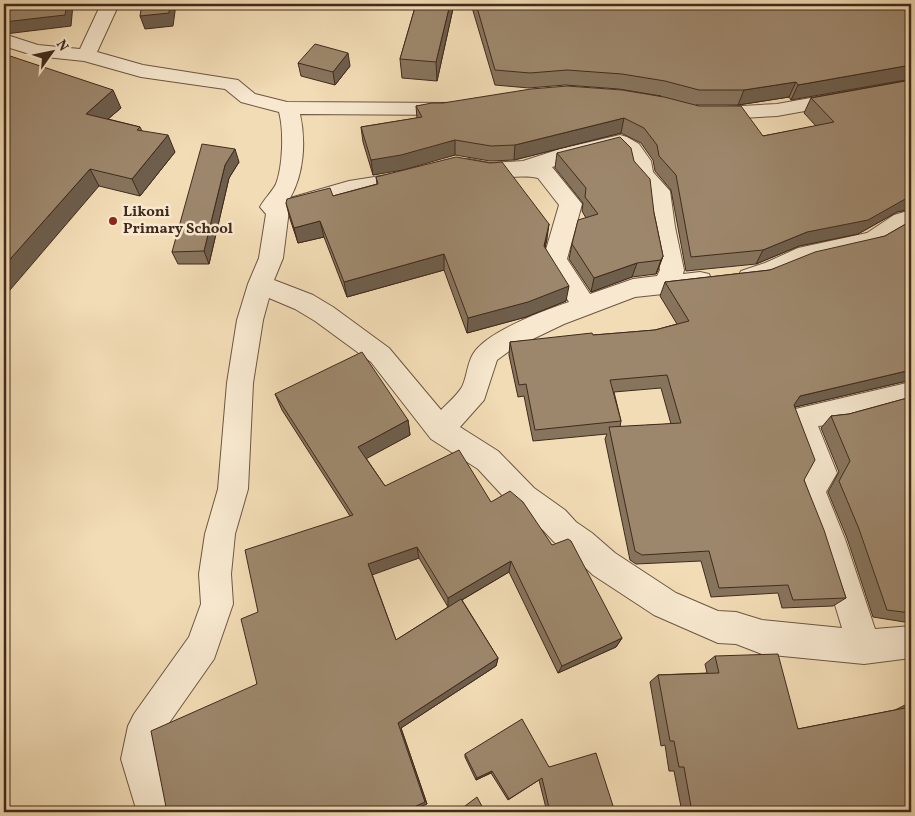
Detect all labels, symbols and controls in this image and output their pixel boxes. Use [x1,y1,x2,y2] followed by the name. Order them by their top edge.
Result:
[28,28,78,78] north arrow
[51,36,72,55] text: N
[123,202,233,240] place label: Likoni Primary School
[107,215,119,227] marker: Likoni Primary School

